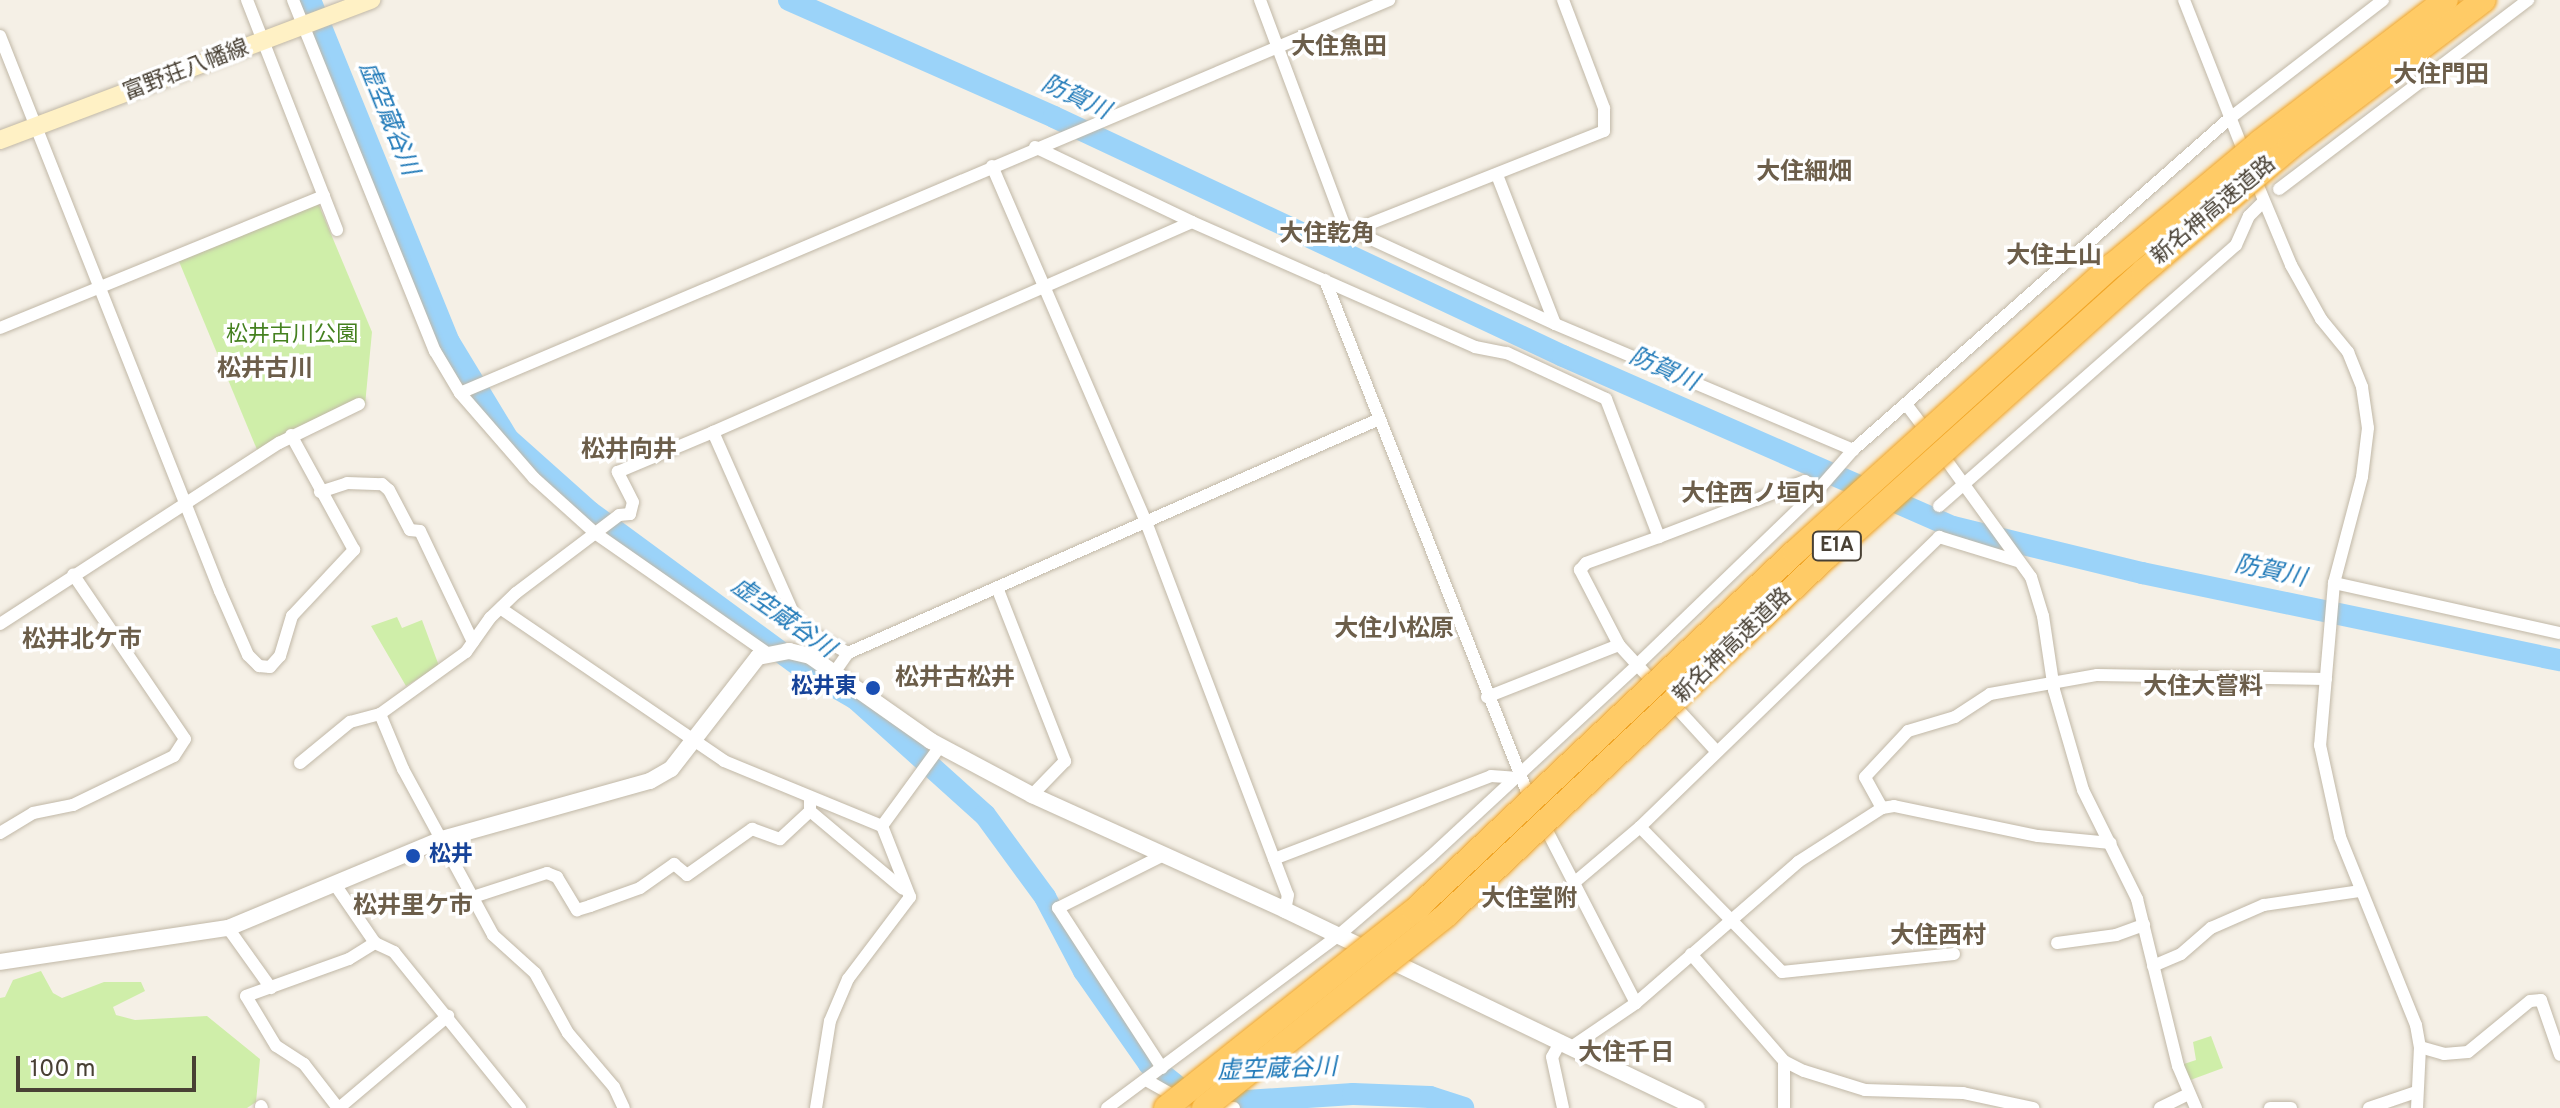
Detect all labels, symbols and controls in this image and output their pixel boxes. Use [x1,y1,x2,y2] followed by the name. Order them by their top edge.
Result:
[120,35,252,107] street label: 富野荘八幡線
[1291,35,1387,63] district label: 大住魚田
[351,58,423,180] water label: 虚空蔵谷川
[2393,63,2489,91] district label: 大住門田
[1036,71,1114,127] water label: 防賀川
[2147,151,2281,271] street label: 新名神高速道路
[1756,160,1852,188] district label: 大住細畑
[1279,222,1375,250] district label: 大住乾角
[2006,244,2102,272] district label: 大住土山
[226,323,358,349] park label: 松井古川公園
[1624,343,1702,399] water label: 防賀川
[217,357,313,385] district label: 松井古川
[581,438,677,466] district label: 松井向井
[1681,482,1825,510] district label: 大住西ノ垣内
[1811,530,1863,562] road number: E1A
[2232,551,2308,595] water label: 防賀川
[725,573,839,665] water label: 虚空蔵谷川
[1668,583,1798,709] street label: 新名神高速道路
[1334,617,1454,645] district label: 大住小松原
[22,628,142,656] district label: 松井北ケ市
[895,666,1015,694] district label: 松井古松井
[791,675,857,701] place label: 松井東
[2143,675,2263,703] district label: 大住大嘗料
[864,679,882,697] marker: 松井東
[429,843,473,869] place label: 松井
[404,847,422,865] marker: 松井
[1481,887,1577,915] district label: 大住堂附
[353,894,473,922] district label: 松井里ケ市
[1890,924,1986,952] district label: 大住西村
[20,1040,200,1090] scale bar
[1578,1041,1674,1069] district label: 大住千日
[30,1055,96,1085] text: 100 m
[1217,1055,1337,1087] water label: 虚空蔵谷川

